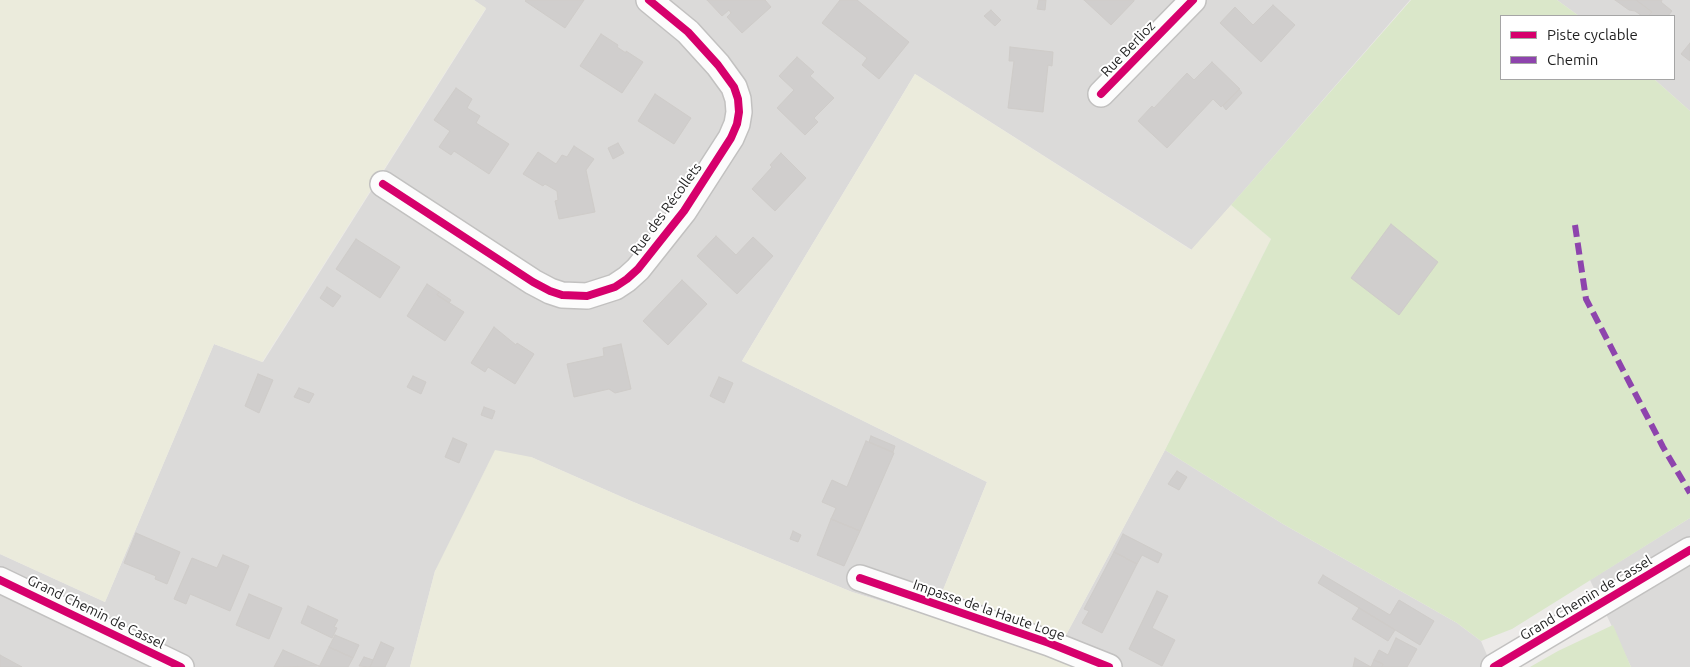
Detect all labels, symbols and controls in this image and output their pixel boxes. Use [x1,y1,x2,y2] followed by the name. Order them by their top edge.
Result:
[1500,15,1675,80] legend
[1097,18,1159,80] street label: Rue Berlioz
[1547,26,1638,43] text: Piste cyclable
[1547,51,1598,68] text: Chemin
[627,159,705,259] street label: Rue des Récollets
[1517,552,1655,644] street label: Grand Chemin de Cassel
[25,571,167,653] street label: Grand Chemin de Cassel
[911,576,1067,644] street label: Impasse de la Haute Loge

